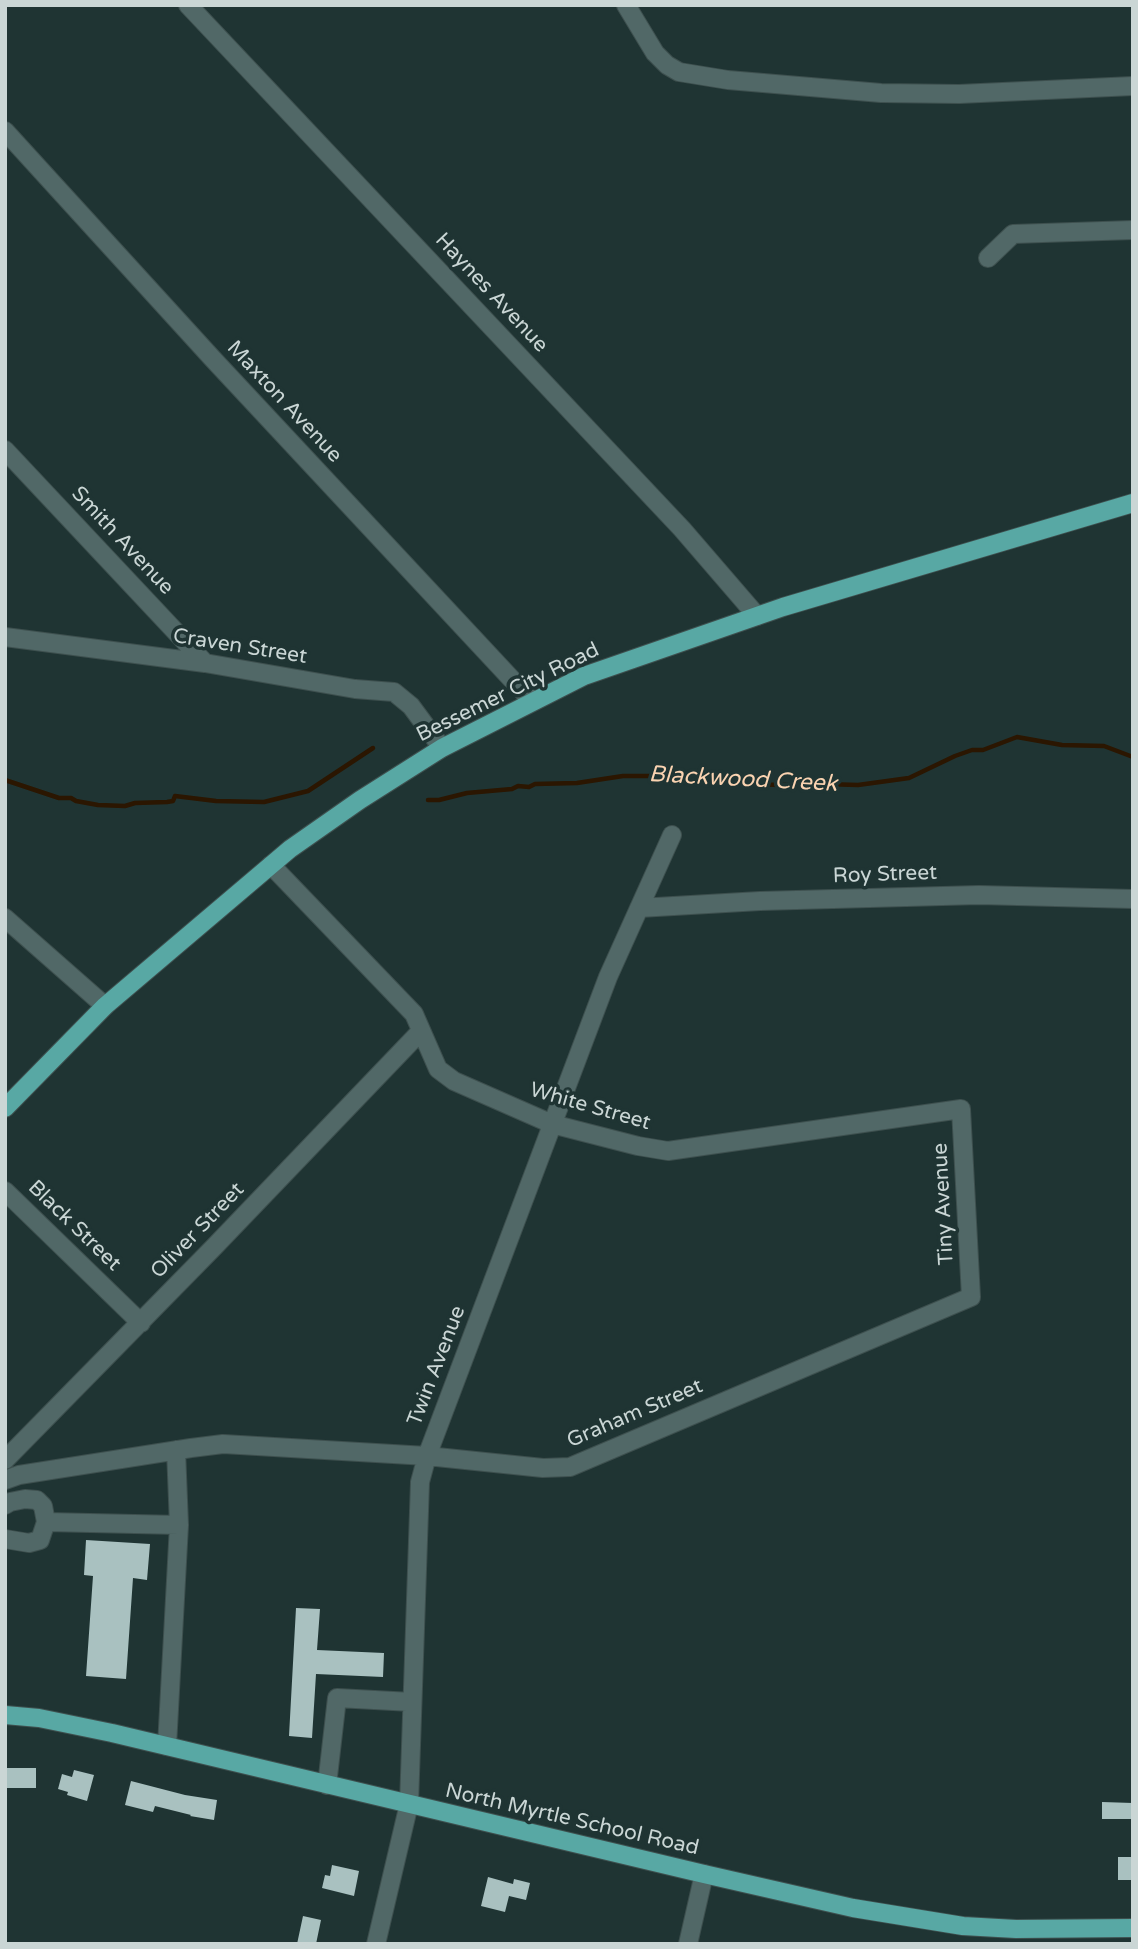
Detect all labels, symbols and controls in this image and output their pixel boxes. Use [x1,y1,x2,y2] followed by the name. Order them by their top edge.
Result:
[429,228,553,358] street label: Haynes Avenue
[221,336,347,468] street label: Maxton Avenue
[65,482,179,600] street label: Smith Avenue
[171,624,309,670] street label: Craven Street
[412,638,604,748] street label: Bessemer City Road
[648,761,838,799] water label: Blackwood Creek
[832,861,938,889] street label: Roy Street
[527,1078,653,1136] street label: White Street
[928,1142,960,1266] street label: Tiny Avenue
[22,1175,126,1277] street label: Black Street
[146,1178,250,1284] street label: Oliver Street
[403,1302,471,1430] street label: Twin Avenue
[563,1374,707,1454] street label: Graham Street
[443,1779,701,1861] street label: North Myrtle School Road

